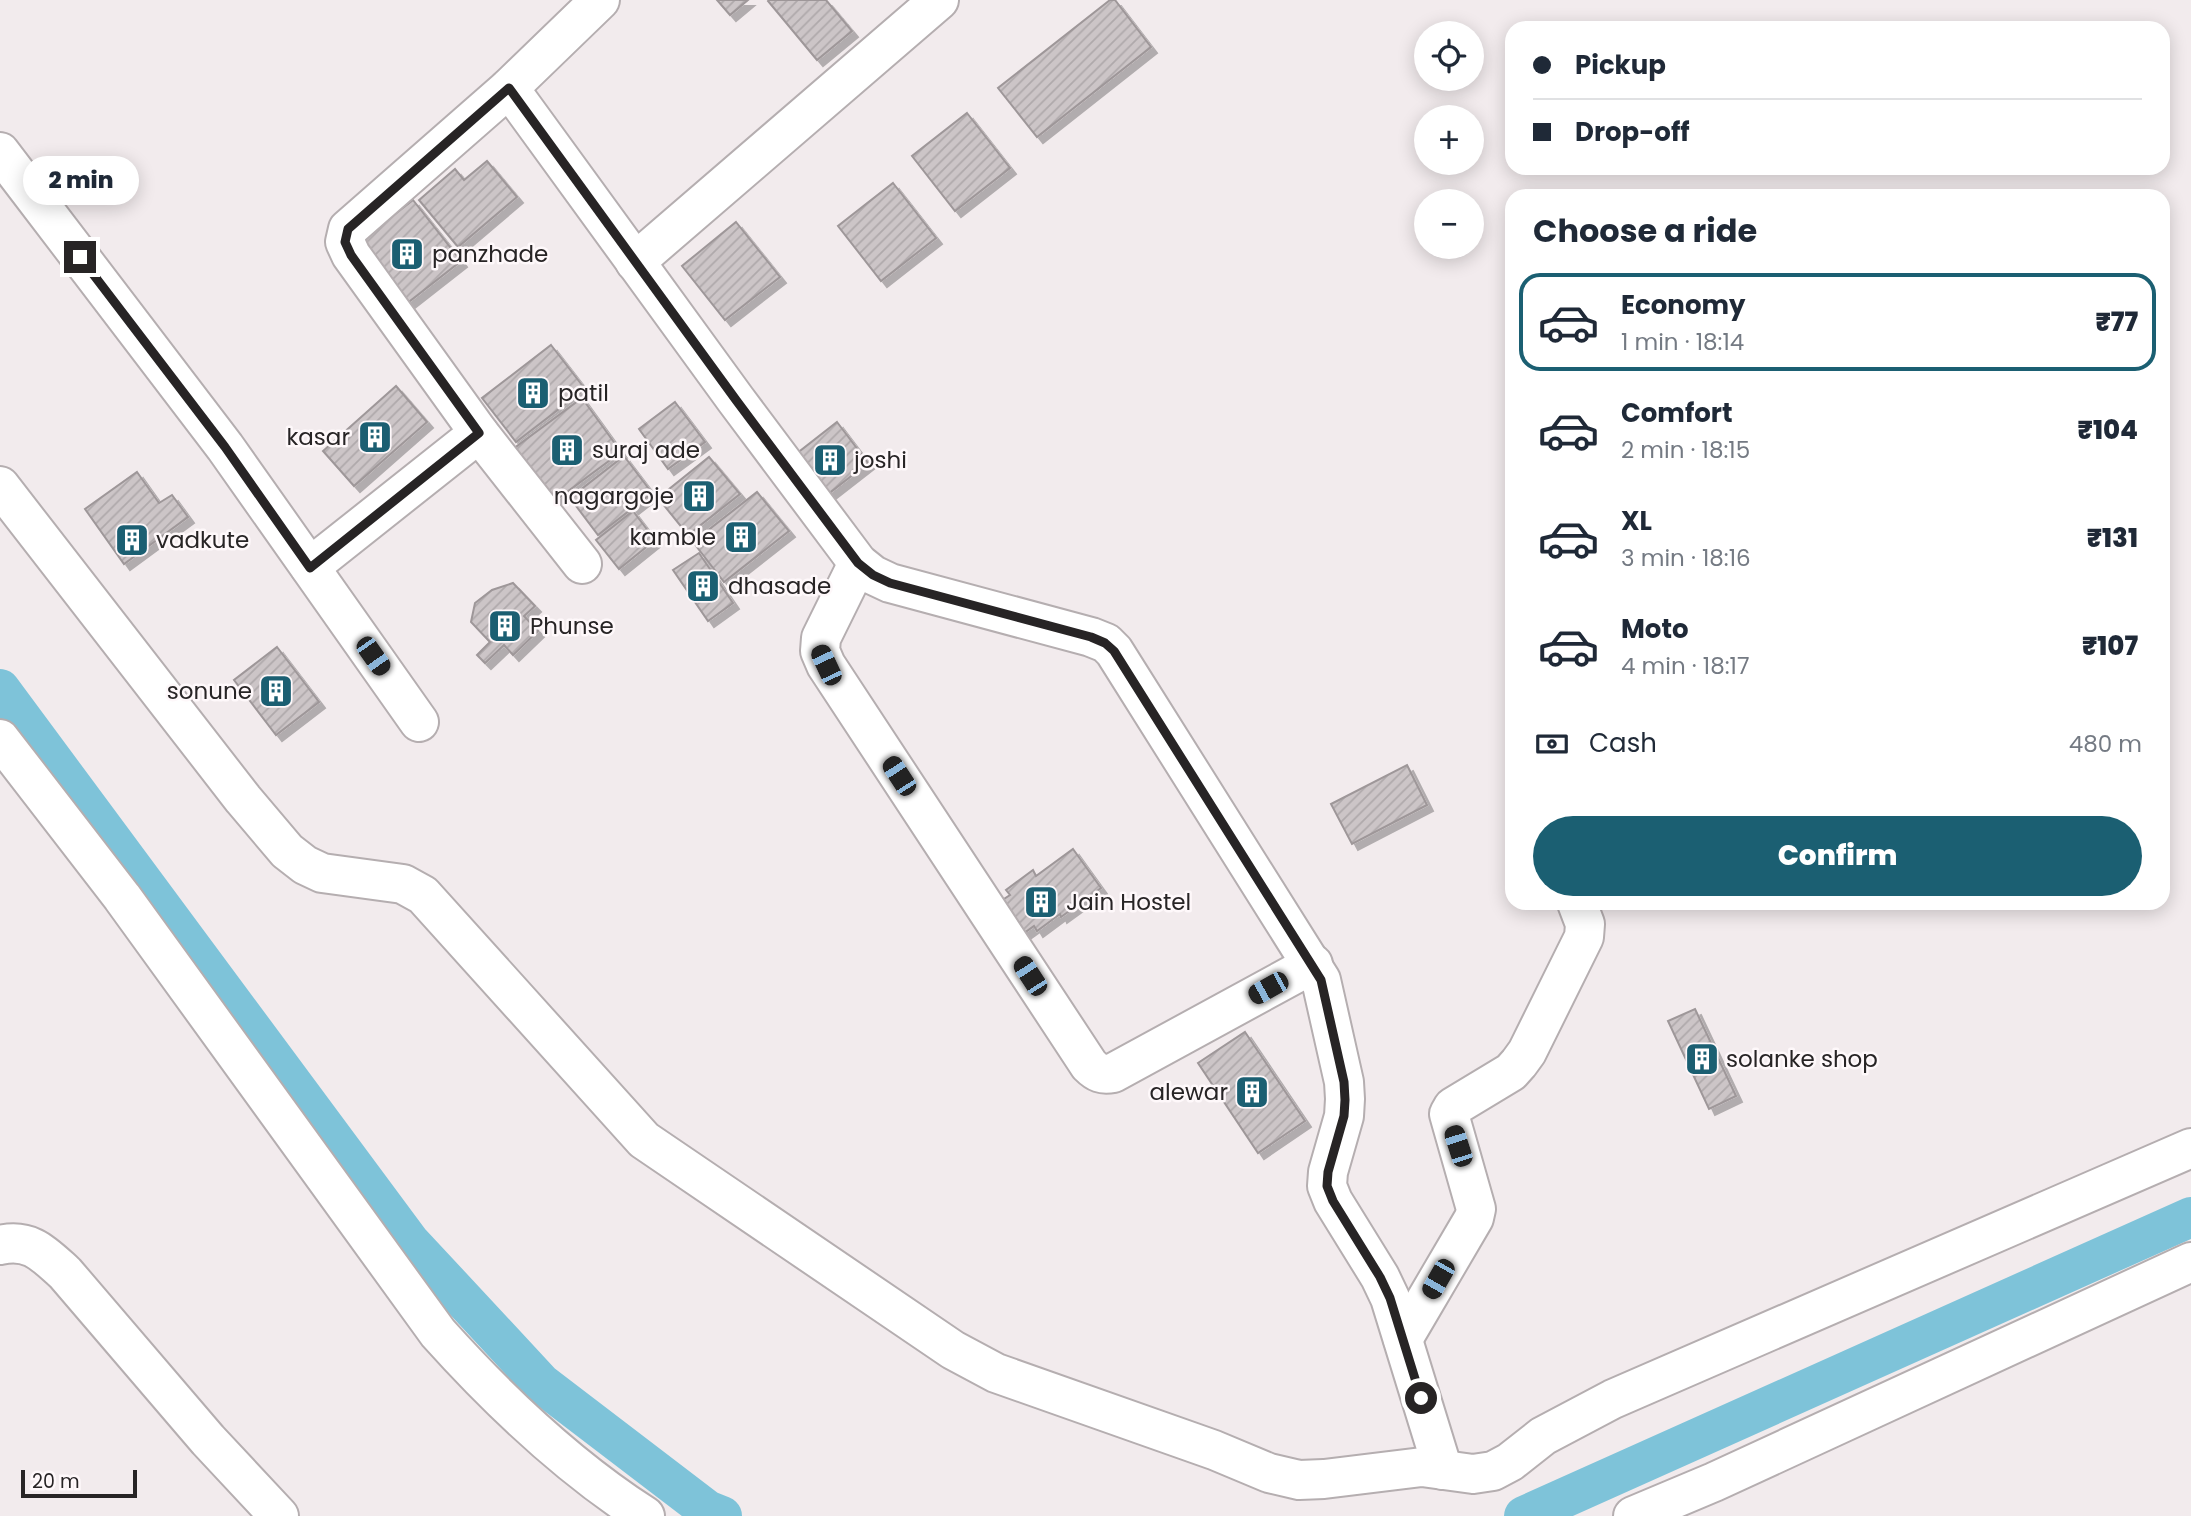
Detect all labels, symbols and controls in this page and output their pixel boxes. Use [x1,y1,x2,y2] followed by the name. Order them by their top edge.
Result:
[1414,21,1484,259] map controls
[1414,21,1484,91] button: locate
[1575,47,1666,83] text: Pickup
[1414,105,1484,175] button: +
[1575,114,1690,150] text: Drop-off
[22,156,138,204] callout: 2 min
[49,164,113,196] text: 2 min
[1414,189,1484,259] button: −
[1533,208,1757,253] text: Choose a ride
[388,235,426,273] building icon: panzhade
[432,238,548,270] place label: panzhade
[64,241,96,273] route end
[1621,287,1745,323] text: Economy
[1537,291,1600,354] icon: car
[2096,304,2138,340] text: ₹77
[1621,326,1744,358] text: 1 min · 18:14
[514,374,552,412] building icon: patil
[558,377,609,409] place label: patil
[1621,395,1733,431] text: Comfort
[1537,399,1600,462] icon: car
[2078,412,2138,448] text: ₹104
[356,418,394,456] building icon: kasar
[286,421,350,453] place label: kasar
[548,431,586,469] building icon: suraj ade
[592,434,700,466] place label: suraj ade
[1621,434,1750,466] text: 2 min · 18:15
[811,441,849,479] building icon: joshi
[853,444,907,476] place label: joshi
[680,477,718,515] building icon: nagargoje
[554,480,674,512] place label: nagargoje
[1621,503,1652,539] text: XL
[1537,507,1600,570] icon: car
[722,518,760,556] building icon: kamble
[2087,520,2138,556] text: ₹131
[113,521,151,559] building icon: vadkute
[629,521,716,553] place label: kamble
[156,524,249,556] place label: vadkute
[1621,542,1751,574] text: 3 min · 18:16
[684,567,722,605] building icon: dhasade
[728,570,831,602] place label: dhasade
[486,607,524,645] building icon: Phunse
[530,610,614,642] place label: Phunse
[1621,611,1689,647] text: Moto
[1537,615,1600,678] icon: car
[2082,628,2138,664] text: ₹107
[353,633,394,679] car
[808,642,845,688] car
[1621,650,1750,682] text: 4 min · 18:17
[257,672,295,710] building icon: sonune
[167,675,252,707] place label: sonune
[1533,725,1571,763] icon: cash
[1589,725,1657,761] text: Cash
[2069,728,2142,760] text: 480 m
[879,753,920,799] car
[1533,816,2142,896] button: Confirm
[1022,883,1060,921] building icon: Jain Hostel
[1066,886,1191,918] place label: Jain Hostel
[1010,953,1051,999] car
[1245,969,1292,1007] car
[1683,1040,1721,1078] building icon: solanke shop
[1726,1043,1878,1075] place label: solanke shop
[1233,1073,1271,1111] building icon: alewar
[1150,1076,1228,1108] place label: alewar
[1442,1123,1475,1169] car
[1419,1256,1458,1302] car
[1405,1382,1437,1414] route start
[21,1467,136,1499] scale bar
[32,1468,80,1495] text: 20 m

